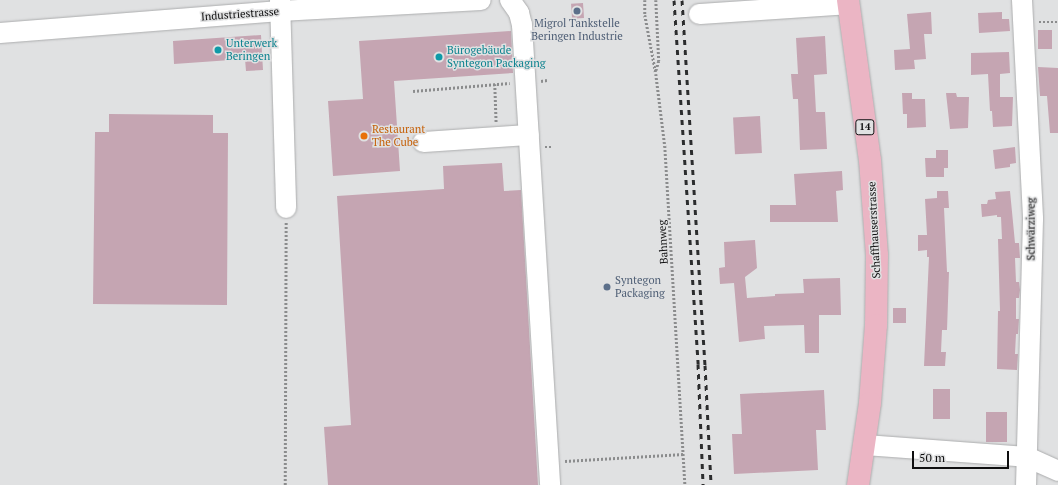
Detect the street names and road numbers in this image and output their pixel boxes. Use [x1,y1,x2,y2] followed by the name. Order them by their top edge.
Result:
[200,5,280,23] street label: Industriestrasse
[855,119,875,135] road number: 14
[865,181,883,279] street label: Schaffhauserstrasse
[1024,197,1038,261] street label: Schwärziweg
[655,219,671,265] street label: Bahnweg

